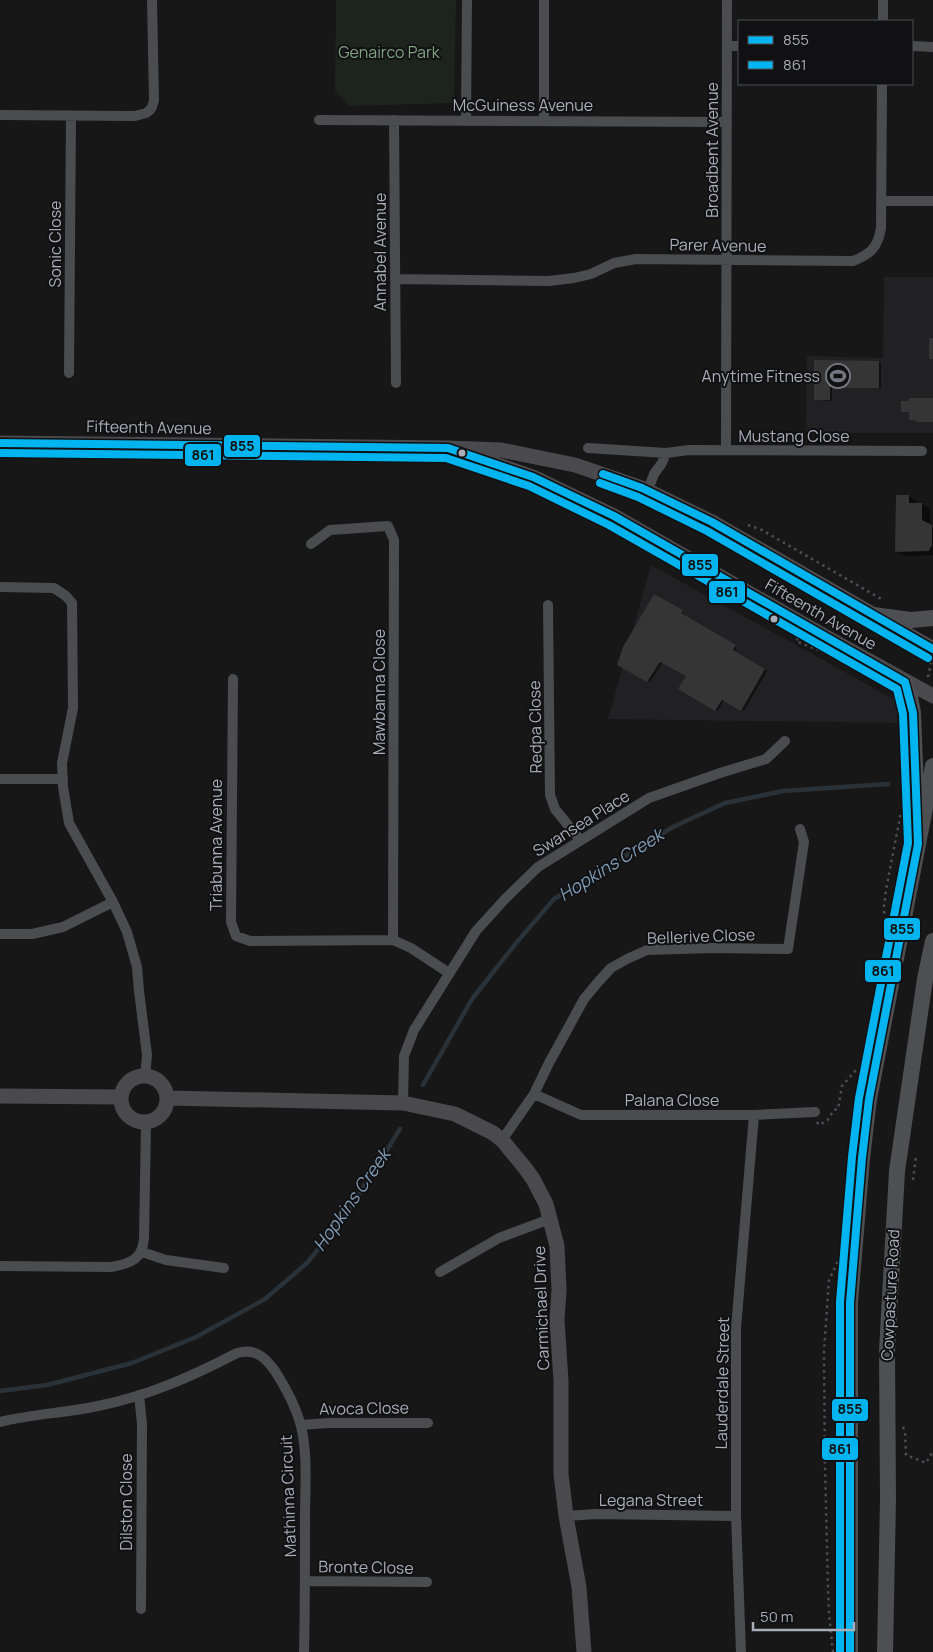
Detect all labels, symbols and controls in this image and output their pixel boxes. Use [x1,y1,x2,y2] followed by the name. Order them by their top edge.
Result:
[738,20,913,85] legend
[783,29,809,50] text: 855
[338,41,441,63] park label: Genairco Park
[783,54,807,75] text: 861
[701,82,723,218] street label: Broadbent Avenue
[453,94,593,116] street label: McGuiness Avenue
[369,193,391,311] street label: Annabel Avenue
[44,201,66,287] street label: Sonic Close
[669,233,767,257] street label: Parer Avenue
[825,363,851,389] sports icon: Anytime Fitness
[702,365,820,387] place label: Anytime Fitness
[86,415,212,439] street label: Fifteenth Avenue
[738,425,850,447] street label: Mustang Close
[223,434,261,458] line badge: 855
[230,436,254,455] text: 855
[184,443,222,467] line badge: 861
[191,445,215,464] text: 861
[457,448,467,458] unlabelled marker
[681,553,719,577] line badge: 855
[688,555,712,574] text: 855
[761,573,881,655] street label: Fifteenth Avenue
[708,580,746,604] line badge: 861
[715,582,739,601] text: 861
[769,614,779,624] unlabelled marker
[368,629,390,755] street label: Mawbanna Close
[523,680,547,774] street label: Redpa Close
[205,779,227,911] street label: Triabunna Avenue
[529,785,633,861] street label: Swansea Place
[553,821,670,906] water label: Hopkins Creek
[883,917,921,941] line badge: 855
[890,919,914,938] text: 855
[647,923,755,949] street label: Bellerive Close
[864,959,902,983] line badge: 861
[871,961,895,980] text: 861
[625,1089,719,1111] street label: Palana Close
[307,1141,397,1255] water label: Hopkins Creek
[876,1229,904,1361] street label: Cowpasture Road
[528,1245,554,1371] street label: Carmichael Drive
[710,1316,734,1450] street label: Lauderdale Street
[319,1396,409,1420] street label: Avoca Close
[831,1398,869,1422] line badge: 855
[838,1399,862,1418] text: 855
[275,1434,301,1558] street label: Mathinna Circuit
[821,1437,859,1461] line badge: 861
[828,1439,852,1458] text: 861
[115,1453,137,1551] street label: Dilston Close
[599,1489,703,1511] street label: Legana Street
[318,1555,414,1579] street label: Bronte Close
[753,1600,854,1632] scale bar
[760,1606,794,1627] text: 50 m

